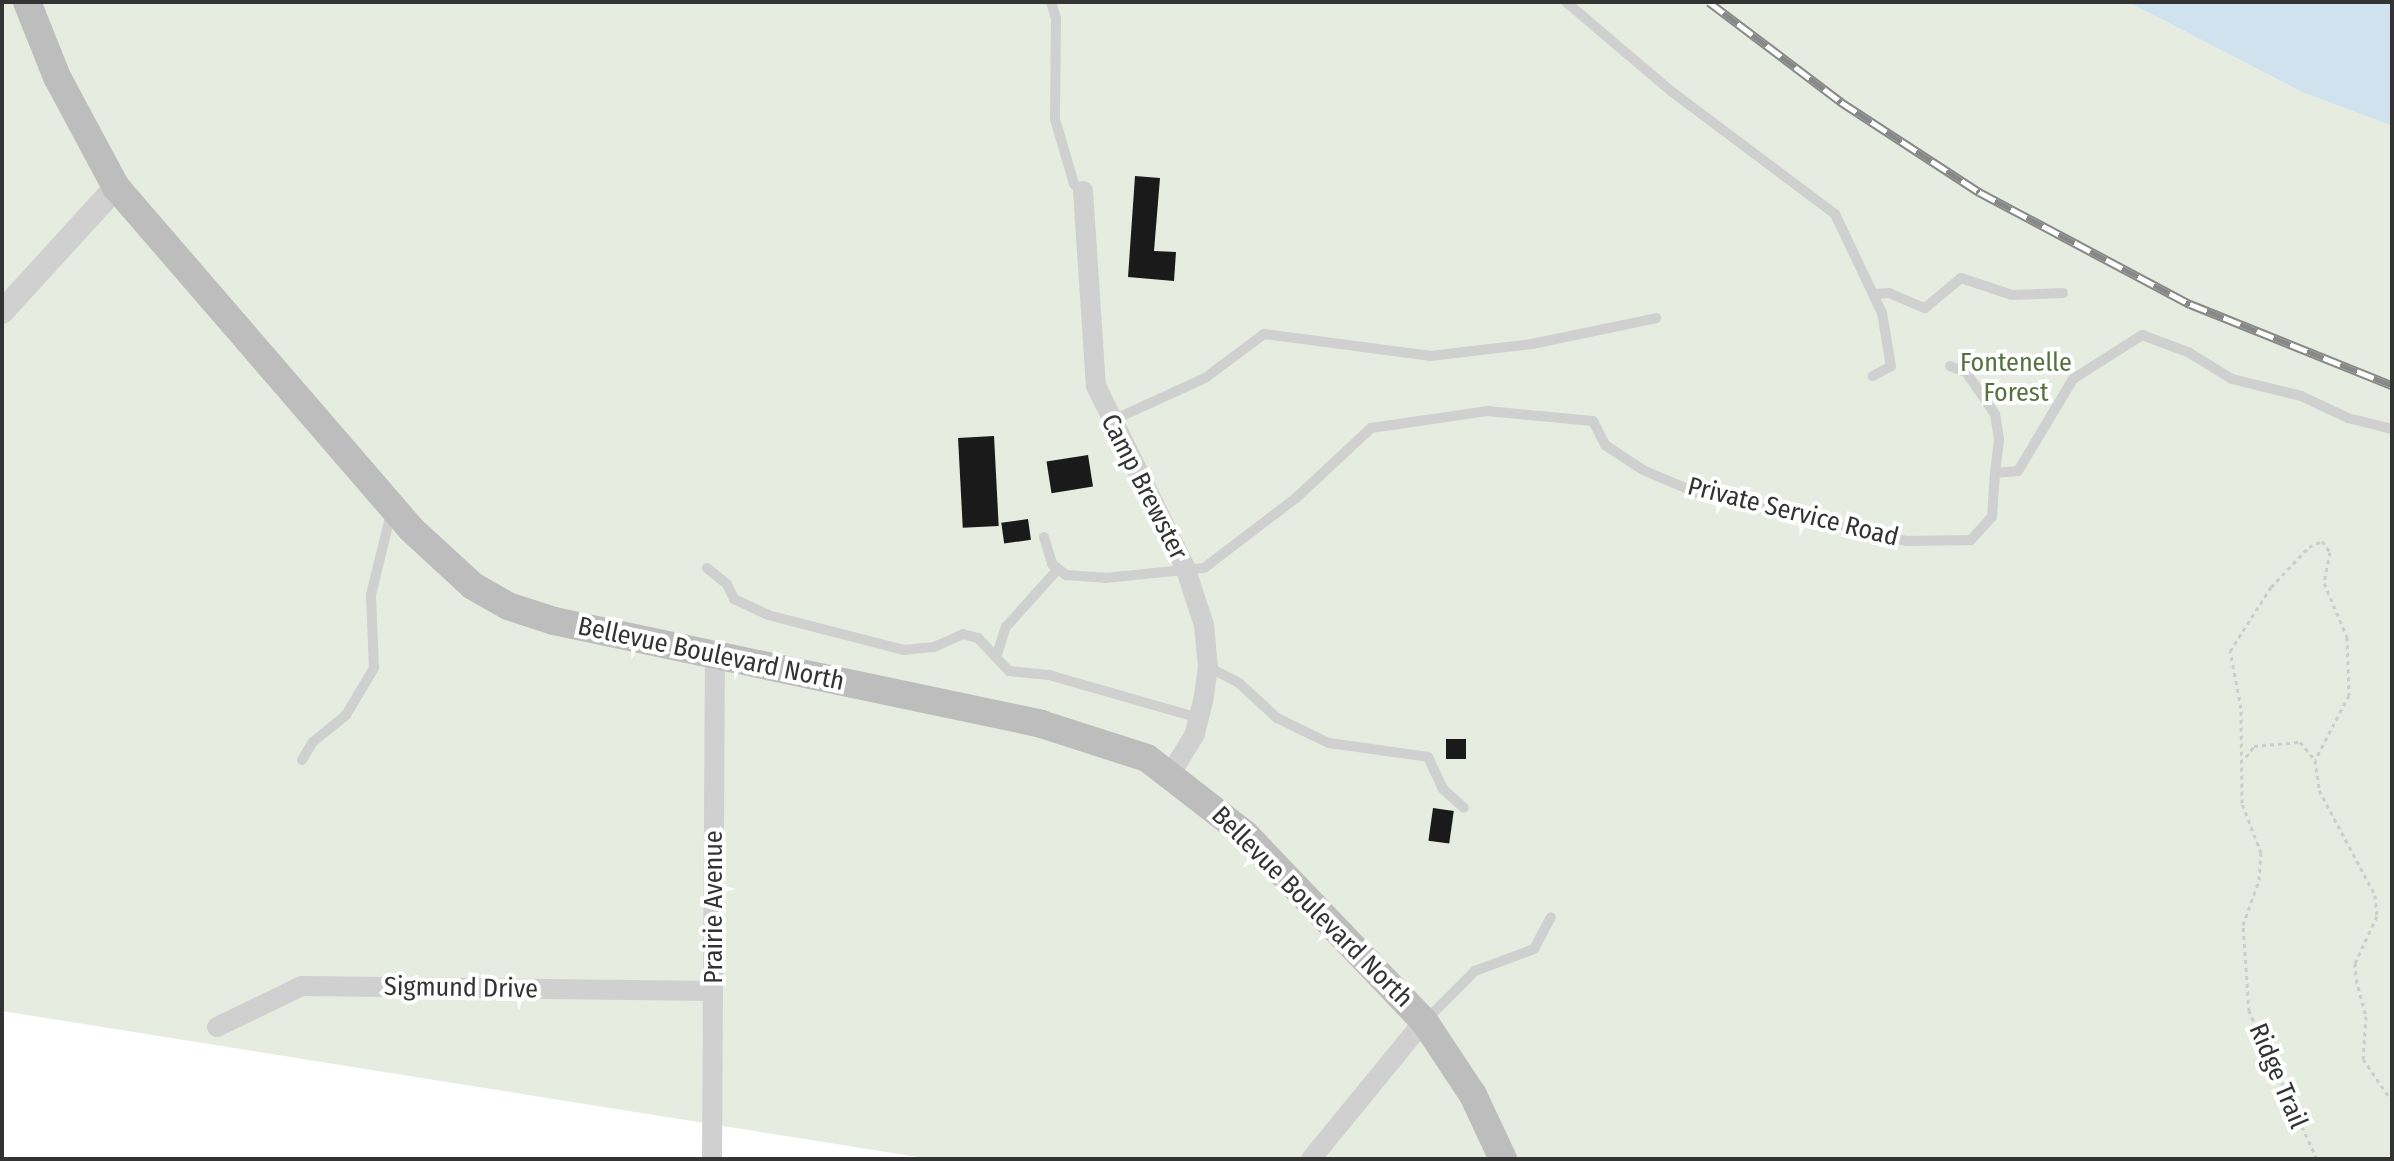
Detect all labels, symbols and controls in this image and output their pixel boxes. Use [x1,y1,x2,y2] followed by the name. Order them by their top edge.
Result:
[1960,347,2072,408] park label: Fontenelle Forest
[1094,409,1194,565] street label: Camp Brewster
[1684,471,1902,553] street label: Private Service Road
[575,611,847,697] street label: Bellevue Boulevard North
[1205,800,1419,1014] street label: Bellevue Boulevard North
[698,830,730,984] street label: Prairie Avenue
[384,971,538,1005] street label: Sigmund Drive
[2242,1019,2314,1133] street label: Ridge Trail

